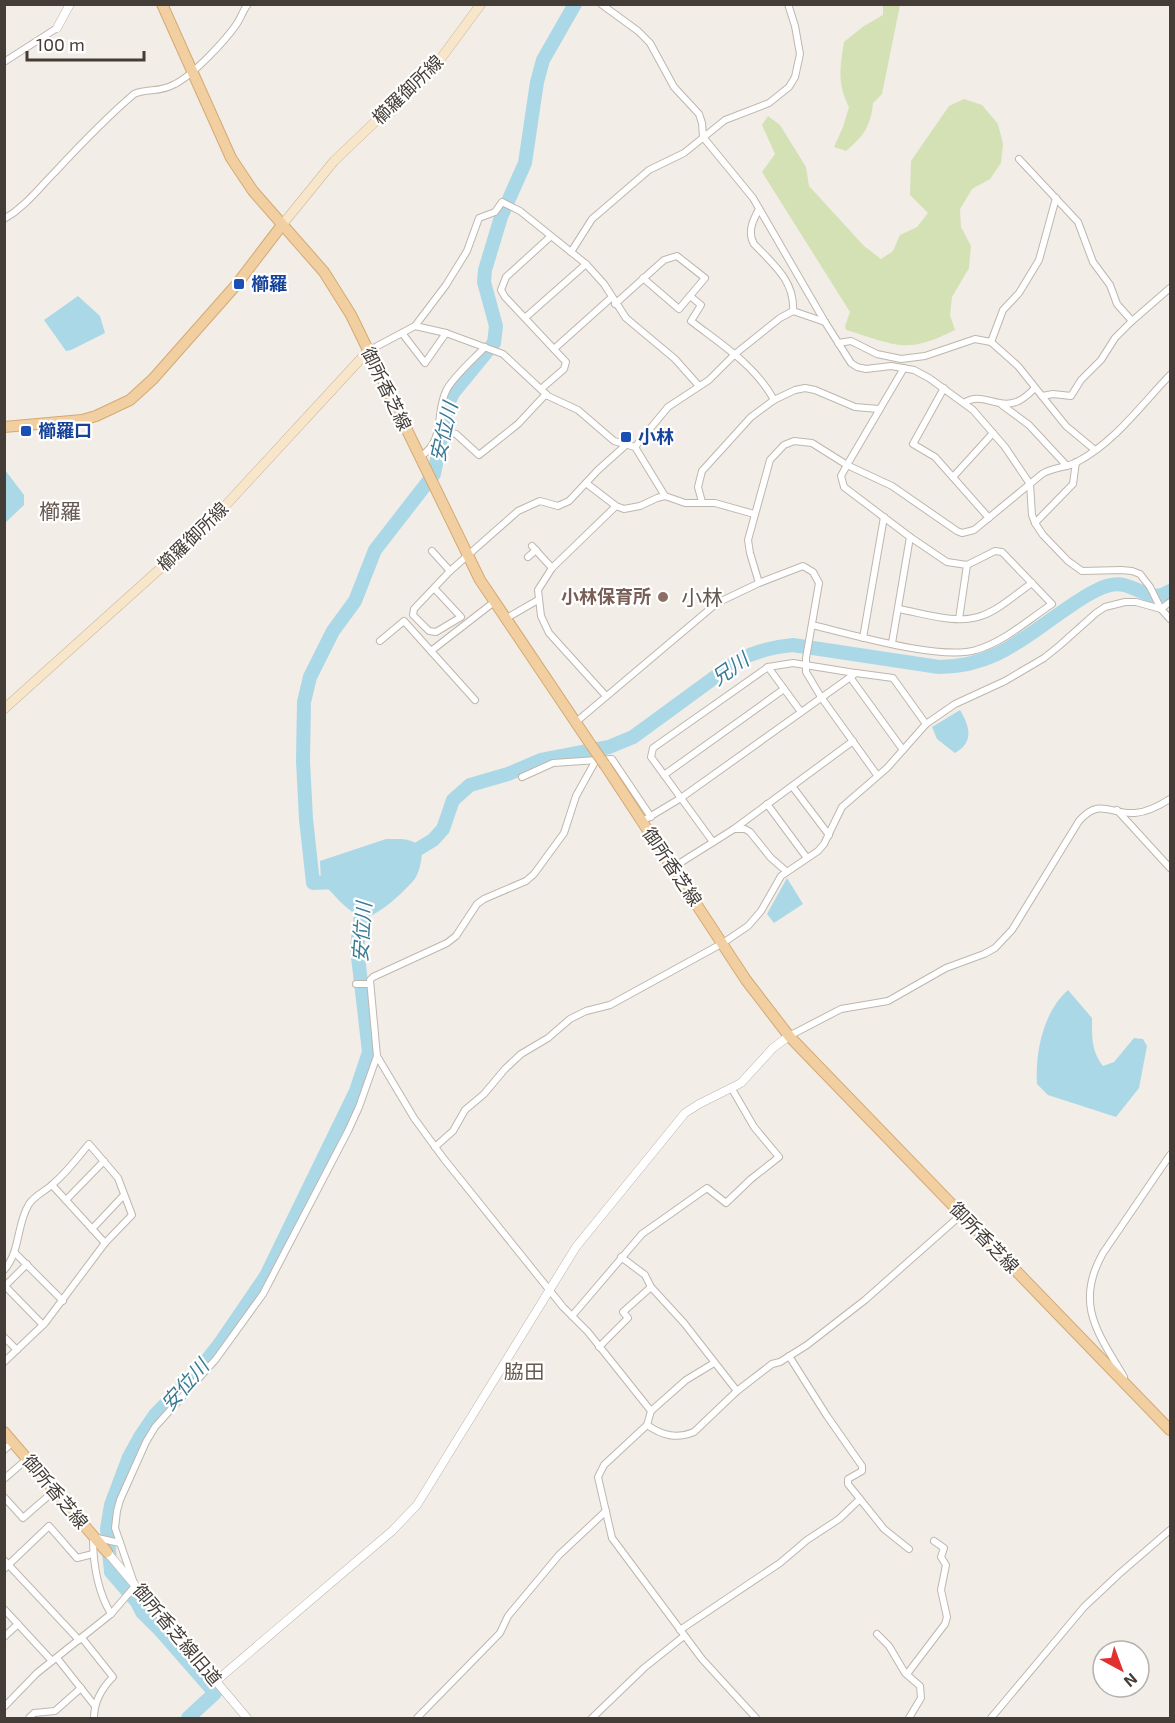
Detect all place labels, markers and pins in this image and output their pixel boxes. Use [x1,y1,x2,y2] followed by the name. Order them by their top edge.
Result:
[251,272,287,294] place label: 櫛羅
[232,277,246,291] marker: 櫛羅
[38,419,92,441] place label: 櫛羅口
[19,424,33,438] marker: 櫛羅口
[638,425,674,447] place label: 小林
[619,430,633,444] marker: 小林
[561,585,651,607] place label: 小林保育所
[656,590,670,604] marker: 小林保育所

